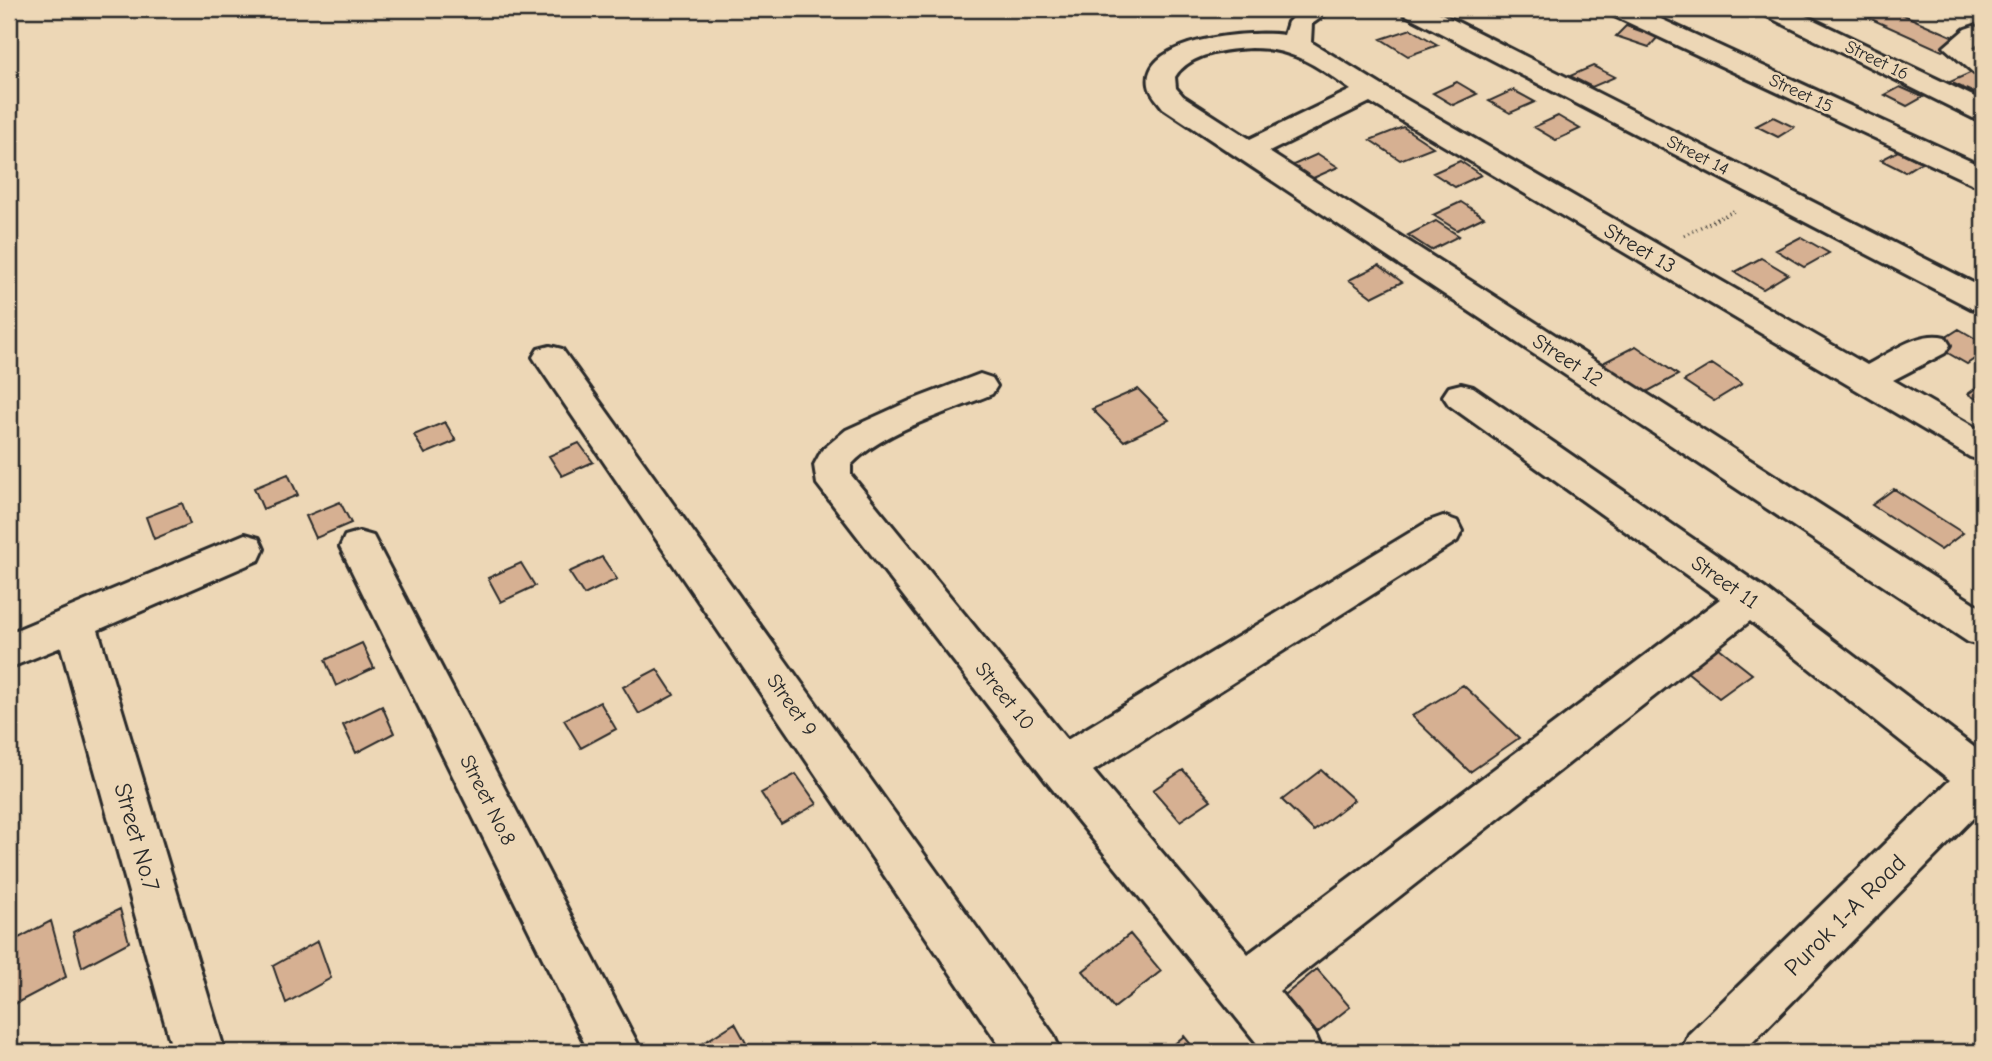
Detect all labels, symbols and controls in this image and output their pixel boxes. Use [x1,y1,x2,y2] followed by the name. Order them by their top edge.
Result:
[1842,36,1912,85] street label: Street 16
[1766,70,1836,117] street label: Street 15
[1663,131,1732,180] street label: Street 14
[1600,218,1680,278] street label: Street 13
[1528,328,1608,392] street label: Street 12
[1687,550,1763,614] street label: Street 11
[970,657,1040,735] street label: Street 10
[762,669,822,741] street label: Street 9
[455,751,521,849] street label: Street No.8
[108,780,166,894] street label: Street No.7
[1778,848,1912,982] street label: Purok 1-A Road

